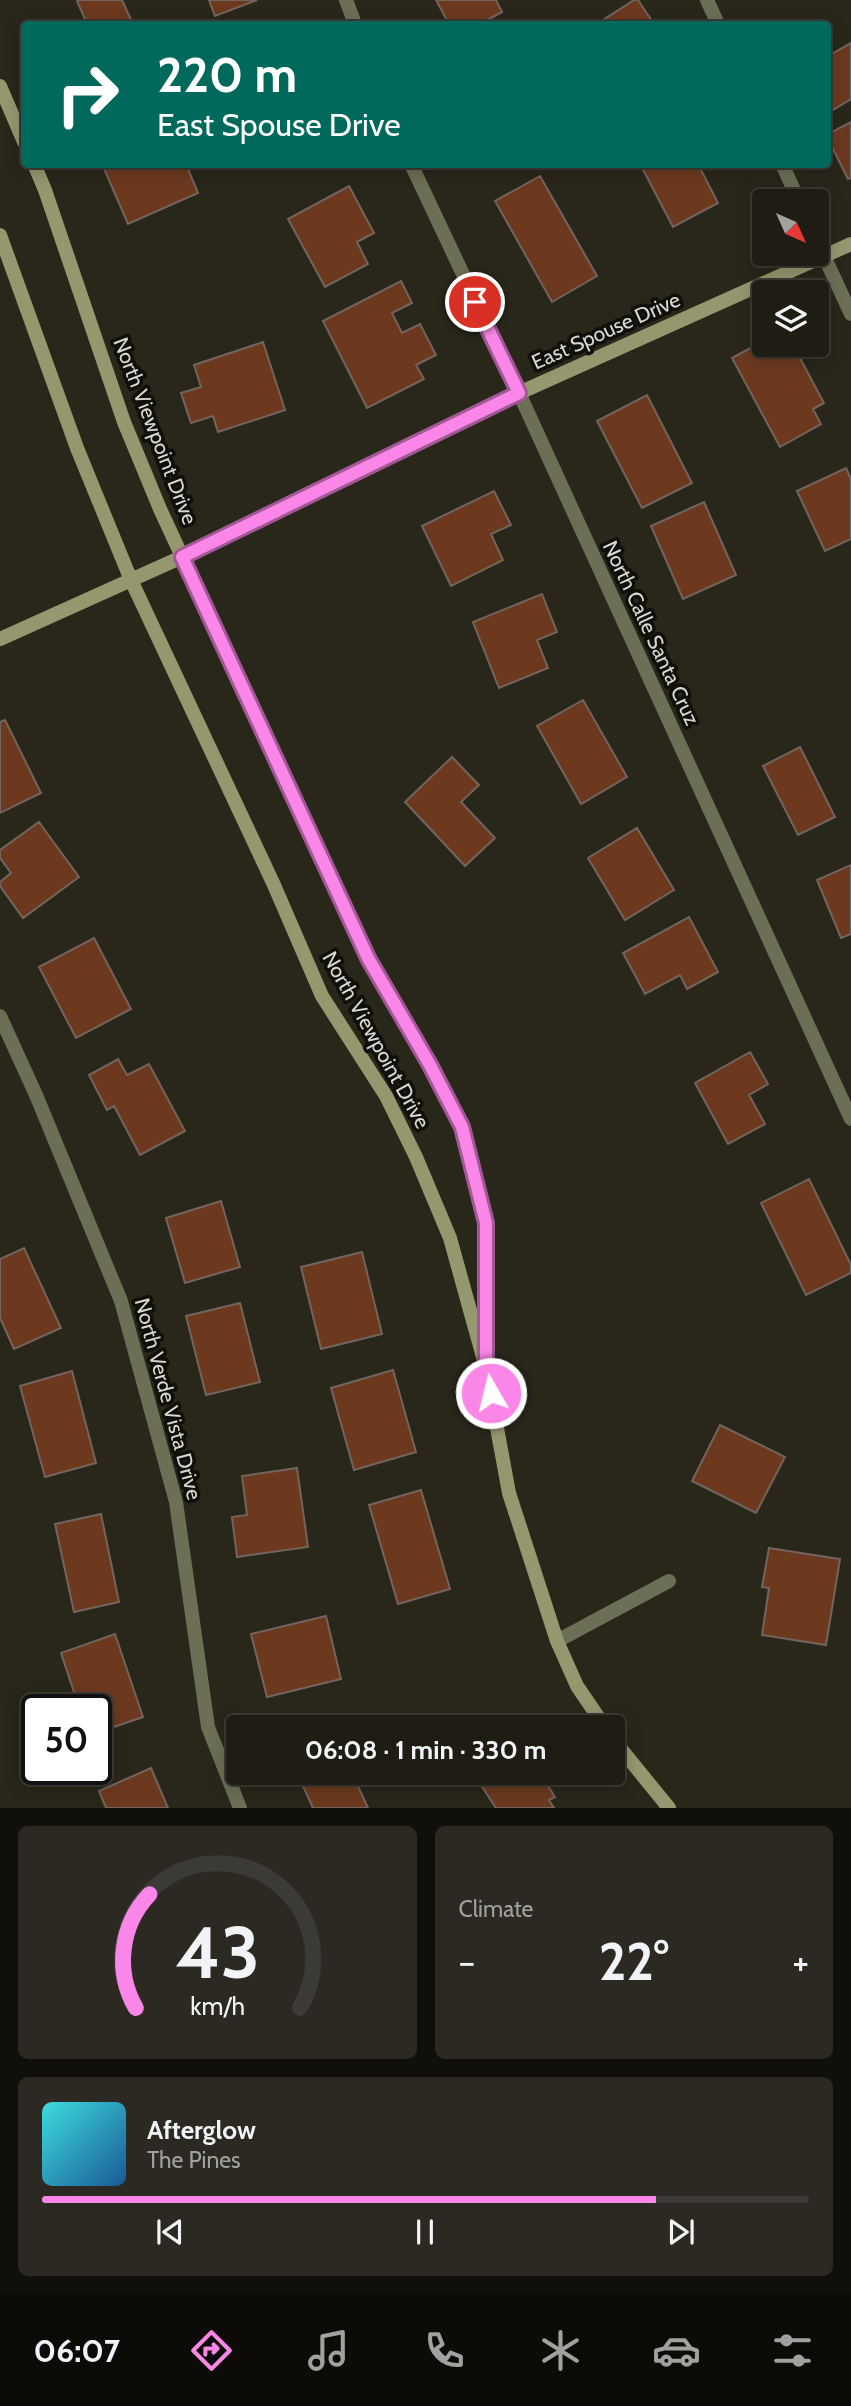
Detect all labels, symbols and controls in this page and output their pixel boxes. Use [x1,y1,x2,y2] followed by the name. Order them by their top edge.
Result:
[157,45,297,104] text: 220 m
[42,49,133,140] icon: right
[157,105,401,144] text: East Spouse Drive
[752,189,830,266] north arrow
[752,189,829,357] map controls
[445,272,505,332] pin
[752,280,829,357] button: layers
[456,283,494,321] icon: arrive
[528,287,684,374] street label: East Spouse Drive
[108,334,203,528] street label: North Viewpoint Drive
[598,537,705,729] street label: North Calle Santa Cruz
[317,947,436,1133] street label: North Viewpoint Drive
[130,1295,207,1503] street label: North Verde Vista Drive
[454,1356,528,1430] position arrow
[21,1694,112,1785] speed limit sign: 50
[305,1734,546,1766] text: 06:08 · 1 min · 330 m
[459,1895,533,1923] text: Climate
[175,1909,259,1997] text: 43
[599,1930,669,1993] text: 22°
[459,1938,475,1985] text: −
[792,1938,809,1985] text: +
[190,1991,245,2021] text: km/h
[147,2114,256,2146] text: Afterglow
[147,2146,241,2174] text: The Pines
[151,2213,189,2251] icon: previous
[406,2213,444,2251] icon: pause
[662,2213,700,2251] icon: next
[187,2326,236,2375] icon: directions
[304,2326,353,2375] icon: music
[420,2326,469,2375] icon: phone
[536,2326,585,2375] icon: climate
[652,2326,701,2375] icon: car
[768,2326,817,2375] icon: filters
[34,2331,120,2370] text: 06:07

